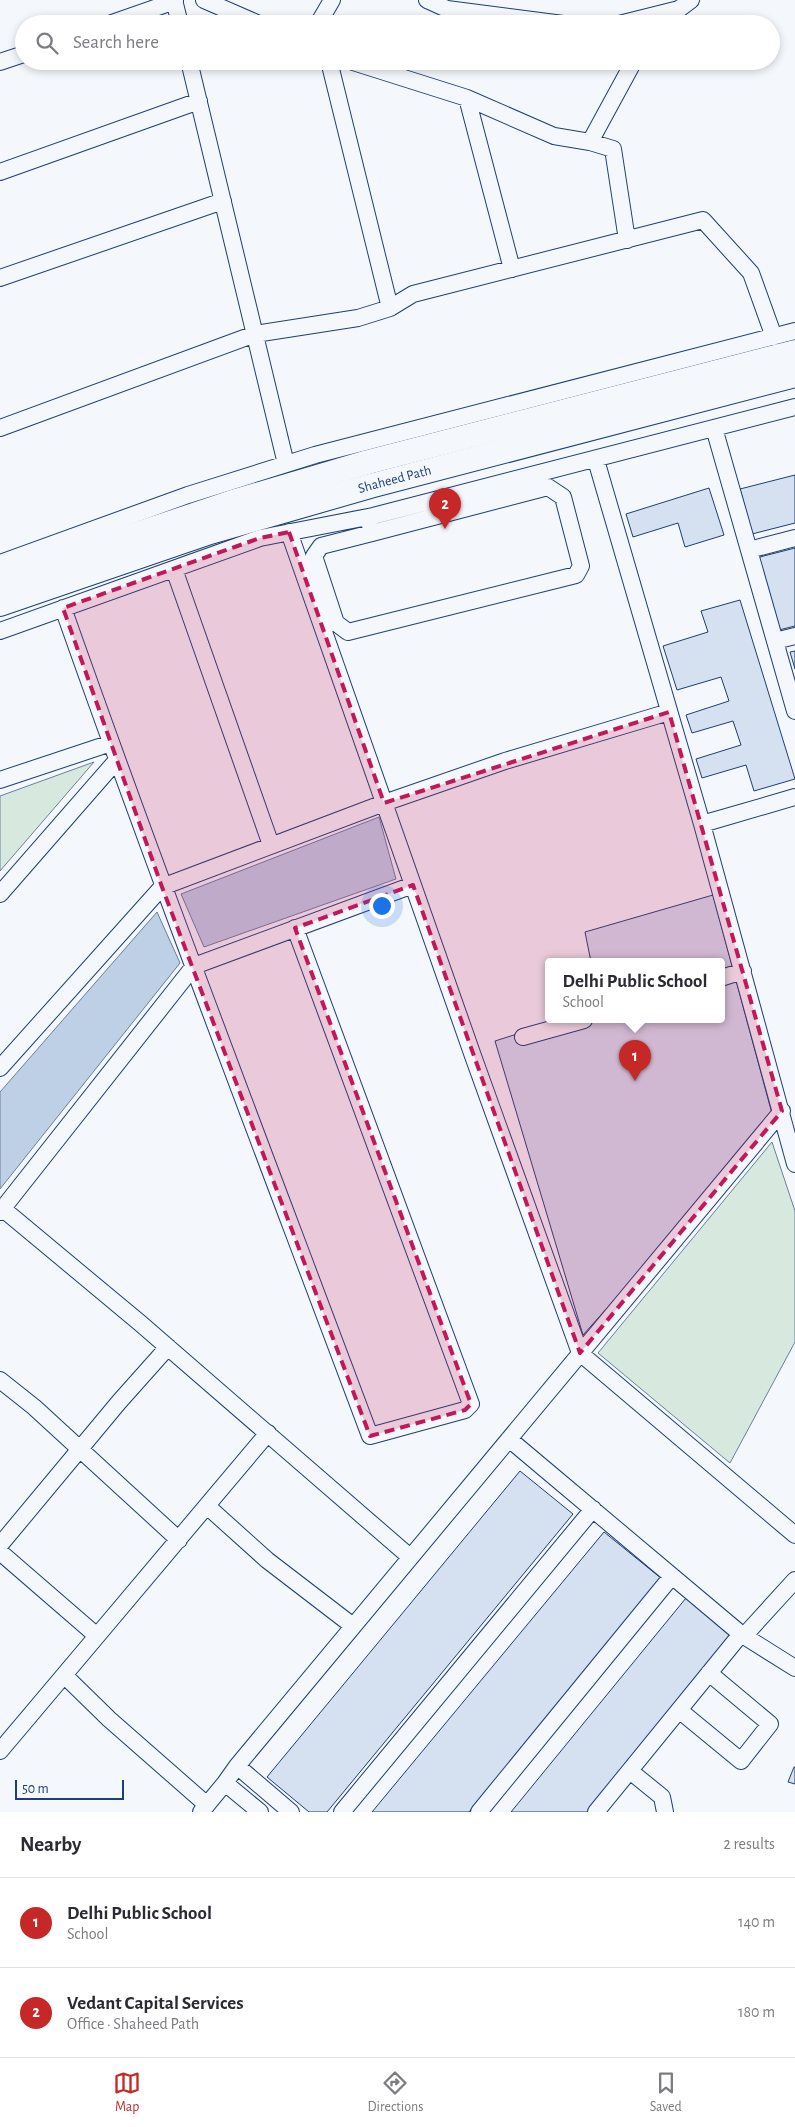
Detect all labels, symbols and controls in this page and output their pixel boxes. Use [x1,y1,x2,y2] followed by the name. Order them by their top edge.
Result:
[15,15,780,70] search box
[33,29,61,57] icon: search
[73,33,159,52] text: Search here
[356,463,433,496] street label: Shaheed Path
[429,488,461,529] pin: 2
[369,893,395,919] your location
[545,958,725,1023] popup
[563,972,707,991] text: Delhi Public School
[563,994,604,1010] text: School
[619,1040,651,1081] pin: 1
[15,1777,124,1800] scale bar
[22,1782,49,1796] text: 50 m
[20,1834,81,1855] text: Nearby
[723,1836,775,1852] text: 2 results
[67,1904,212,1923] text: Delhi Public School
[33,1914,39,1930] text: 1
[738,1914,775,1930] text: 140 m
[67,1926,108,1942] text: School
[67,1994,244,2013] text: Vedant Capital Services
[32,2004,40,2020] text: 2
[738,2004,775,2020] text: 180 m
[67,2016,199,2032] text: Office · Shaheed Path
[113,2069,141,2116] tab: Map
[368,2069,423,2116] tab: Directions
[650,2069,682,2116] tab: Saved

